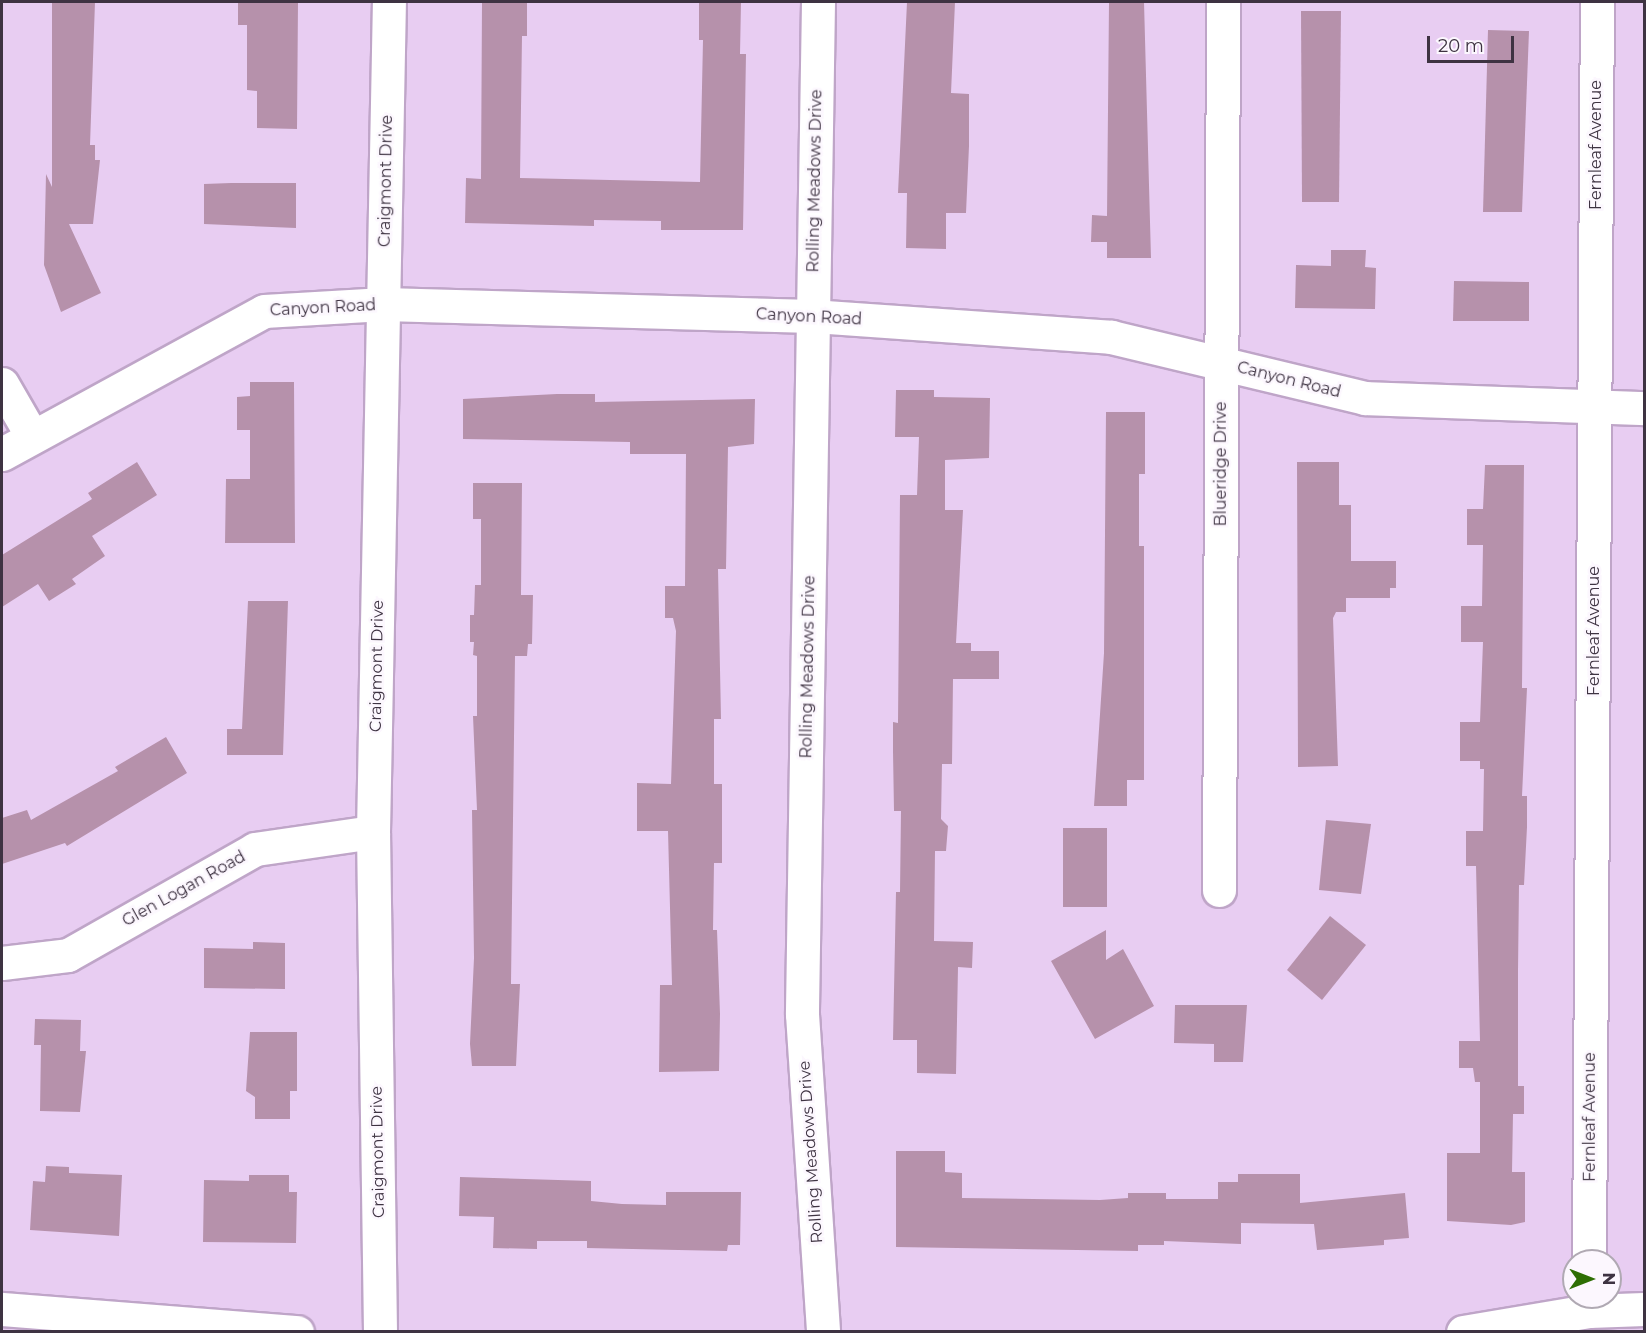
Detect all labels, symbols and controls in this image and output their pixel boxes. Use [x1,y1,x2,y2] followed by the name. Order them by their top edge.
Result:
[1430,24,1517,62] scale bar
[1438,35,1484,57] text: 20 m
[1586,80,1606,210] street label: Fernleaf Avenue
[804,89,826,273] street label: Rolling Meadows Drive
[375,115,397,247] street label: Craigmont Drive
[269,296,377,320] street label: Canyon Road
[755,305,863,329] street label: Canyon Road
[1235,358,1343,402] street label: Canyon Road
[1211,402,1231,526] street label: Blueridge Drive
[1584,566,1604,696] street label: Fernleaf Avenue
[797,575,819,759] street label: Rolling Meadows Drive
[366,600,388,732] street label: Craigmont Drive
[119,847,249,931] street label: Glen Logan Road
[1580,1052,1600,1182] street label: Fernleaf Avenue
[795,1060,827,1244] street label: Rolling Meadows Drive
[367,1086,389,1218] street label: Craigmont Drive
[1562,1249,1622,1309] north arrow
[1599,1273,1618,1285] text: N

